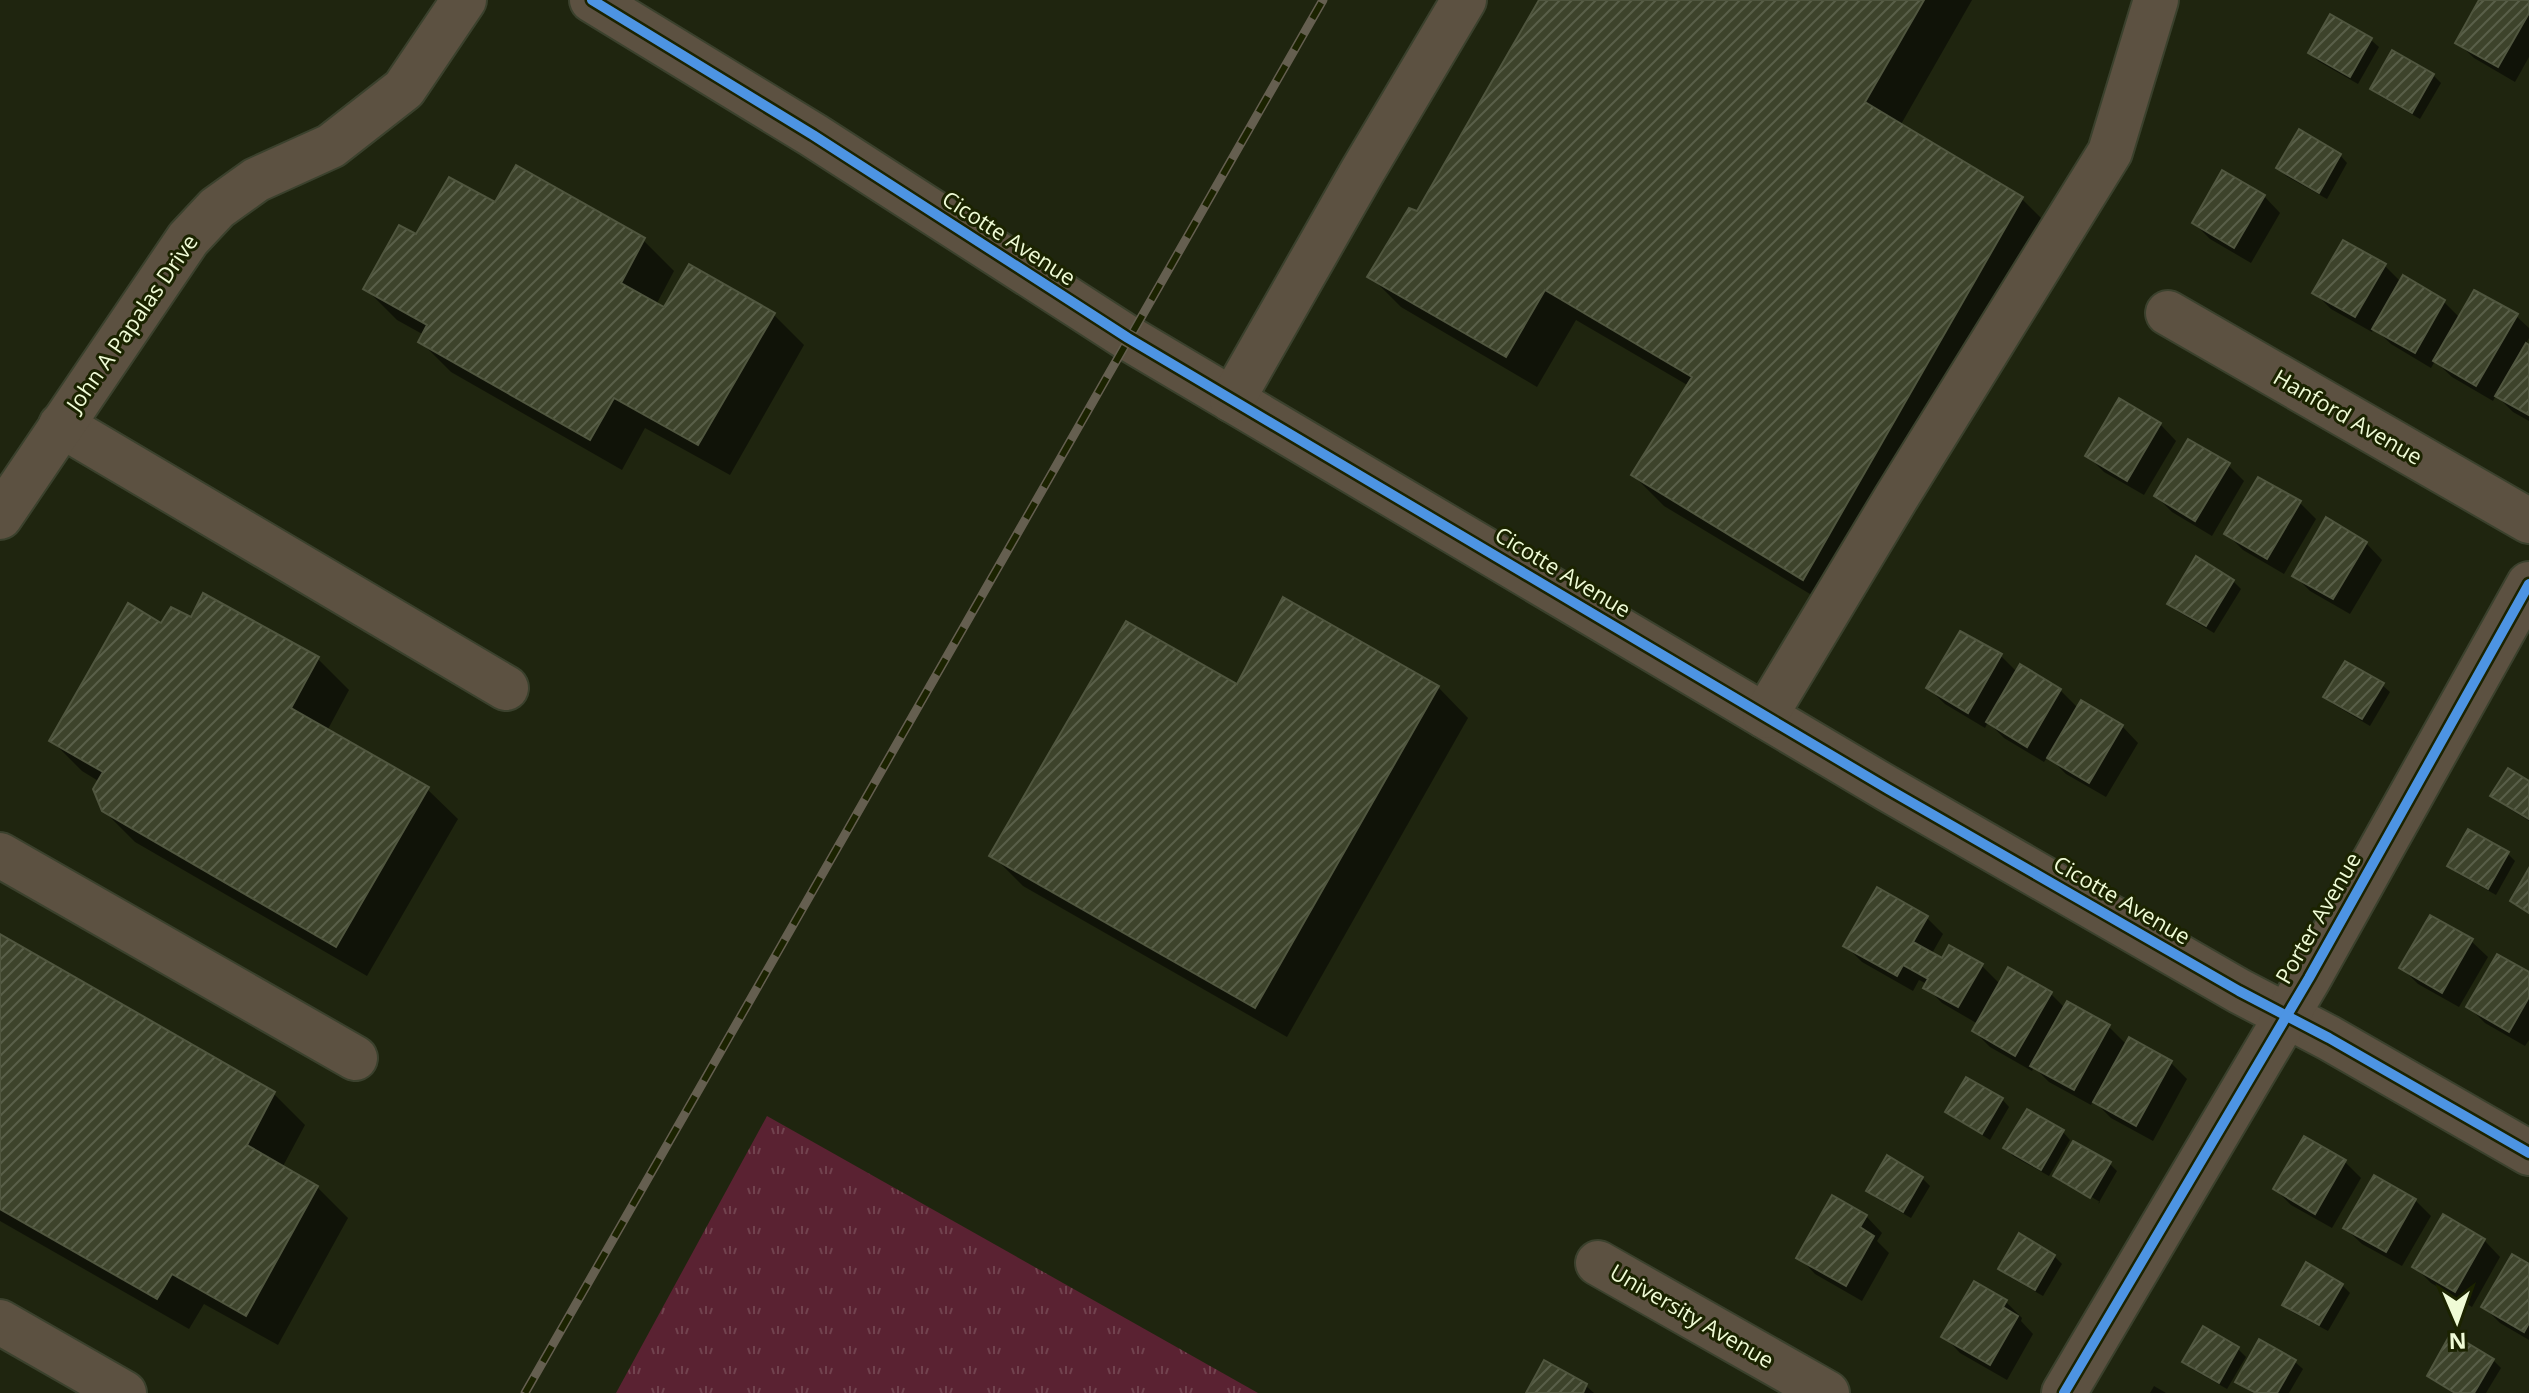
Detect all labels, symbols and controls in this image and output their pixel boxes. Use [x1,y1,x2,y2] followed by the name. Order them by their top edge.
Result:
[937,183,1082,292] street label: Cicotte Avenue
[57,228,204,419] street label: John A Papalas Drive
[2269,361,2428,471] street label: Hanford Avenue
[1490,519,1637,624] street label: Cicotte Avenue
[2267,846,2367,989] street label: Porter Avenue
[2049,848,2196,951] street label: Cicotte Avenue
[1605,1256,1780,1374] street label: University Avenue
[2417,1281,2497,1361] north arrow
[2448,1327,2467,1357] text: N

